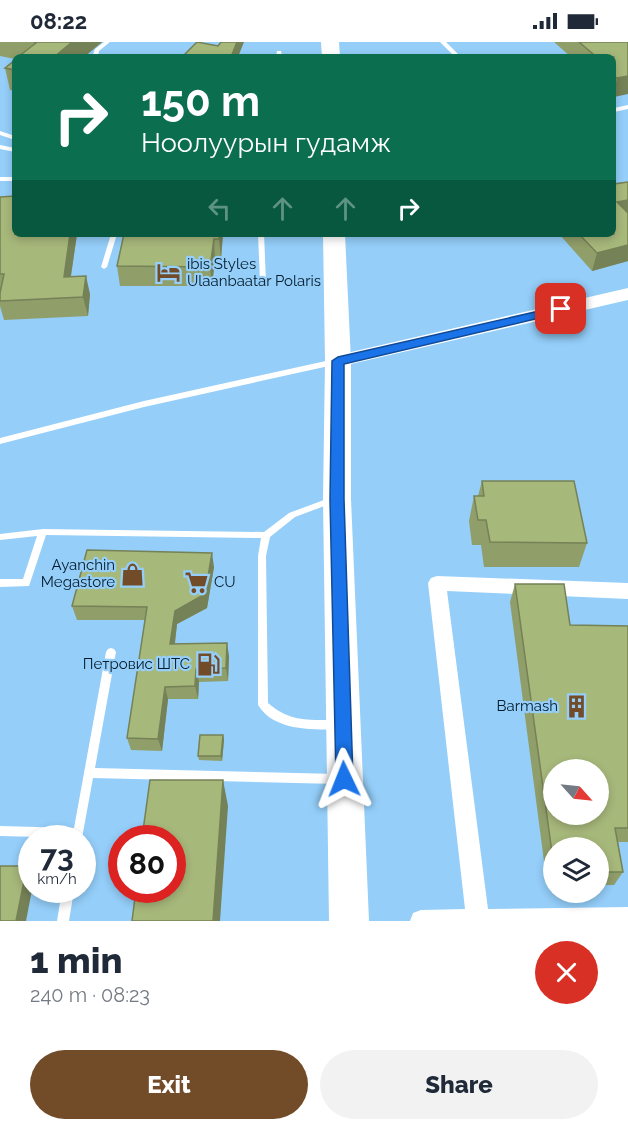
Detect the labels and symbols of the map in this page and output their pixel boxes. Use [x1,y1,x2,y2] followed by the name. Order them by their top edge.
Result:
[187,255,321,290] place label: ibis Styles Ulaanbaatar Polaris
[156,260,182,286] hotel icon: ibis Styles Ulaanbaatar Polaris
[535,283,586,334] pin
[41,556,115,591] place label: Ayanchin Megastore
[120,561,146,587] shop icon: Ayanchin Megastore
[183,569,209,595] supermarket icon: CU
[214,573,236,591] place label: CU
[195,651,221,677] fuel station icon: Петровис ШТС
[83,655,190,673] place label: Петровис ШТС
[563,693,589,719] building icon: Barmash
[497,697,558,715] place label: Barmash
[312,747,376,811] position arrow
[543,759,609,825] north arrow
[108,825,186,903] speed limit sign: 80

